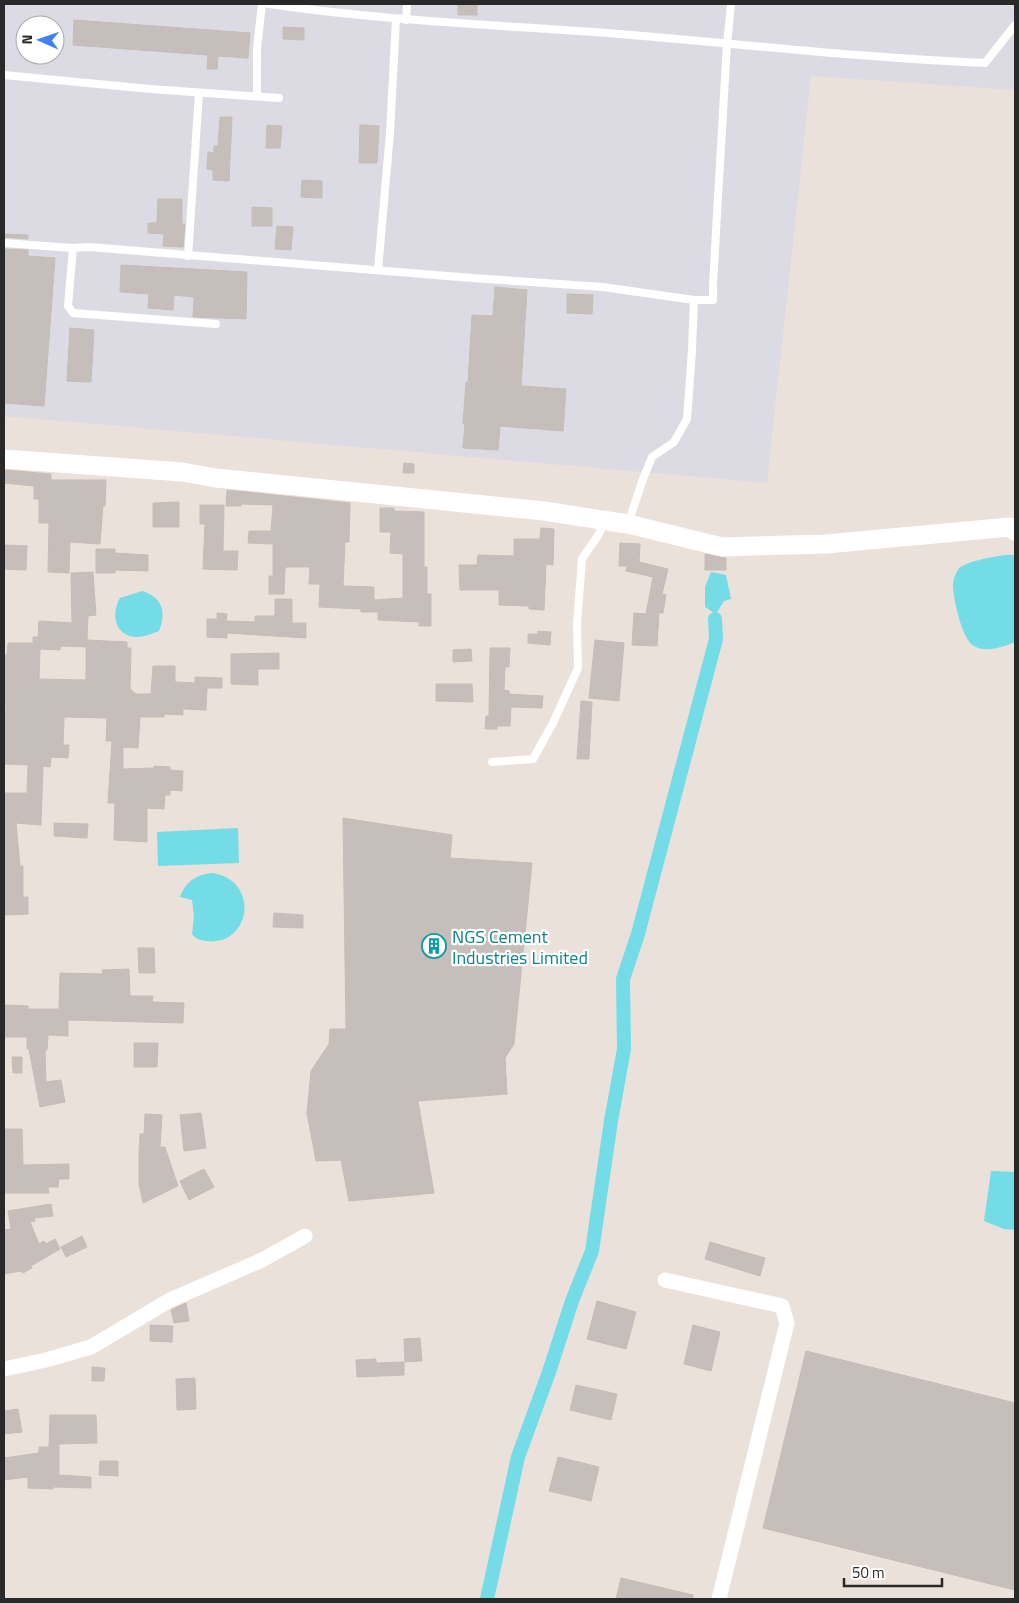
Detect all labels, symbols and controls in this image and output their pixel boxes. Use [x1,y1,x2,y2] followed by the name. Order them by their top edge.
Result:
[15,15,65,65] north arrow
[16,34,37,45] text: N
[452,923,588,971] place label: NGS Cement Industries Limited
[421,933,447,959] building icon: NGS Cement Industries Limited
[844,1556,942,1588] scale bar
[852,1561,885,1584] text: 50 m

